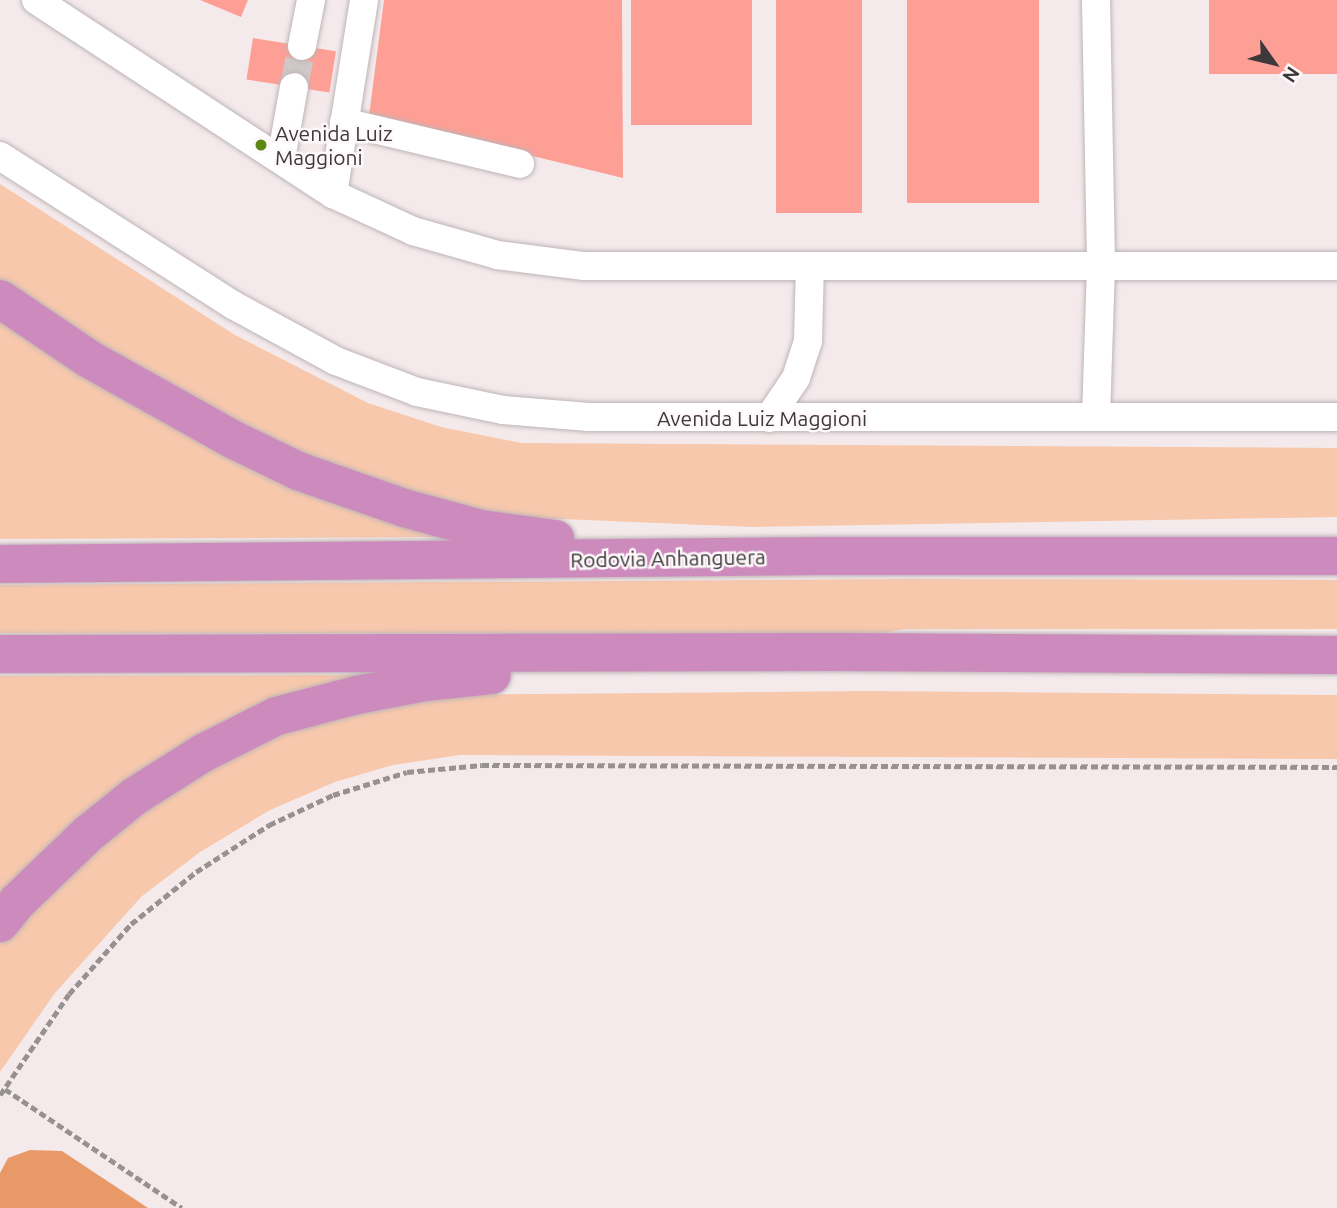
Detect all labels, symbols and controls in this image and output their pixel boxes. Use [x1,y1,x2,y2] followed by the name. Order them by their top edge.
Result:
[1239,28,1309,98] north arrow
[1278,63,1304,87] text: N
[275,120,393,170] place label: Avenida Luiz Maggioni
[253,137,269,153] marker: Avenida Luiz Maggioni
[657,405,867,431] street label: Avenida Luiz Maggioni
[570,544,766,572] street label: Rodovia Anhanguera

